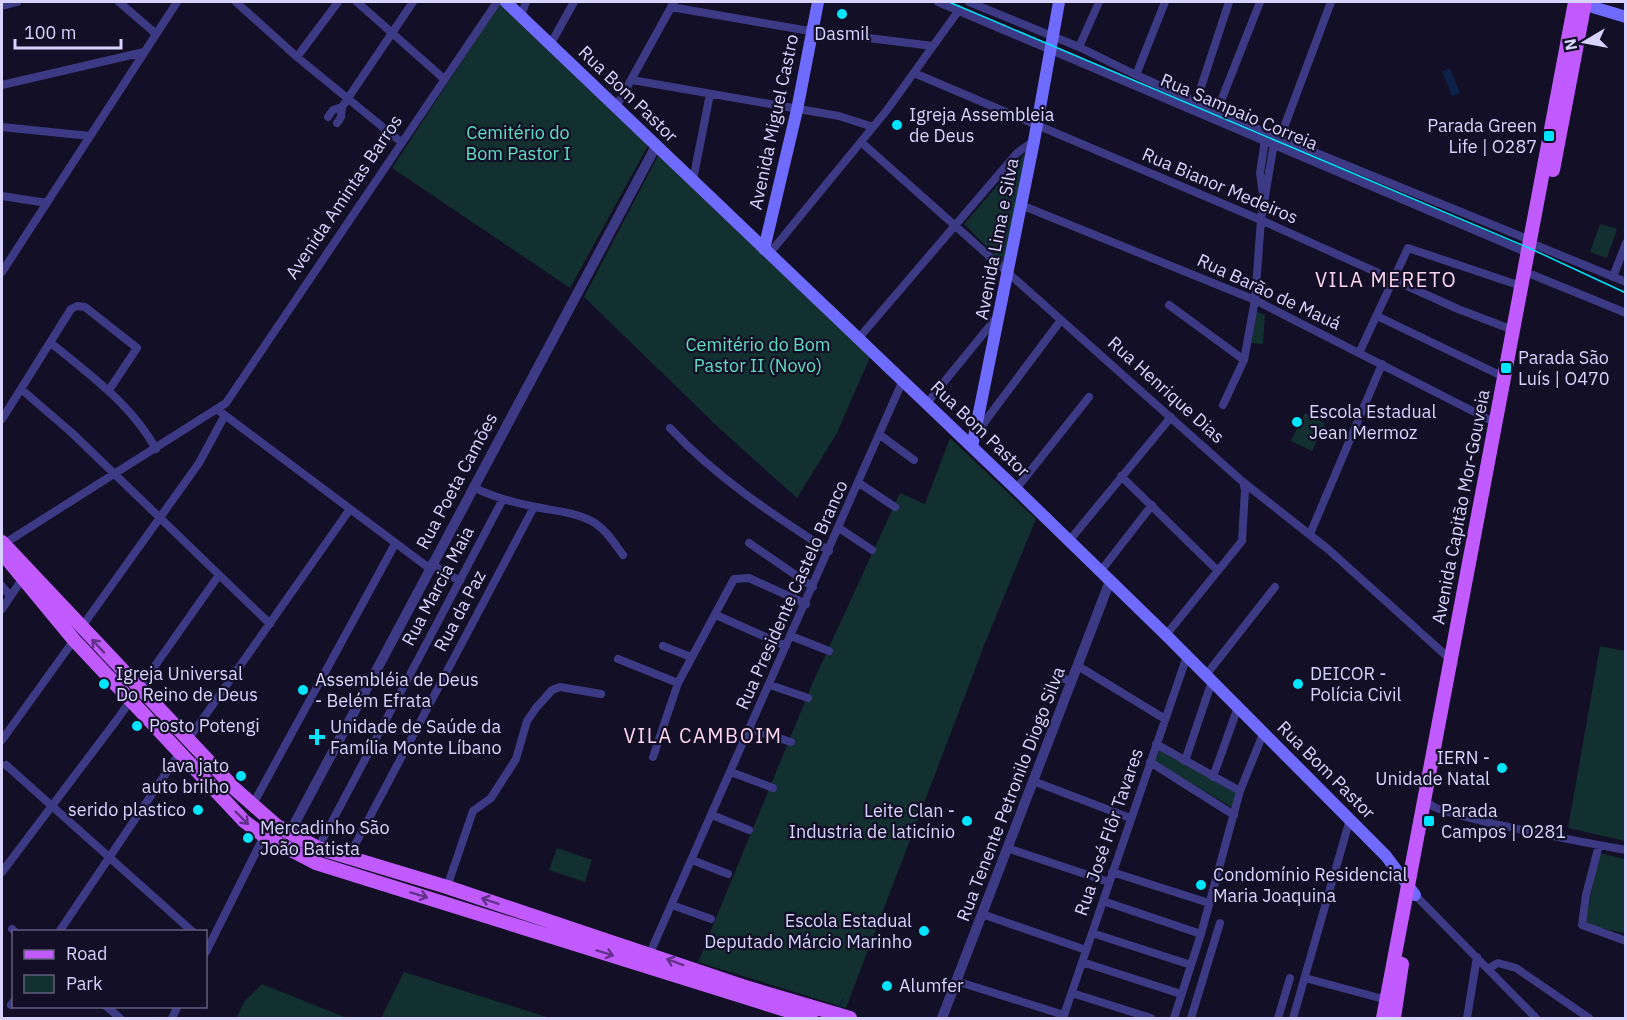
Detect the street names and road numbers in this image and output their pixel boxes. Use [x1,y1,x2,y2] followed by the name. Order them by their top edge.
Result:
[744,32,803,212] street label: Avenida Miguel Castro
[574,40,683,147] street label: Rua Bom Pastor
[1157,68,1322,155] street label: Rua Sampaio Correia
[280,110,407,283] street label: Avenida Amintas Barros
[1139,142,1302,229] street label: Rua Bianor Medeiros
[970,156,1024,322] street label: Avenida Lima e Silva
[1194,248,1345,335] street label: Rua Barão de Mauá
[1103,331,1230,448] street label: Rua Henrique Dias
[926,375,1035,482] street label: Rua Bom Pastor
[1426,387,1495,626] street label: Avenida Capitão Mor-Gouveia
[411,408,502,553] street label: Rua Poeta Camões
[730,476,853,713] street label: Rua Presidente Castelo Branco
[396,522,479,649] street label: Rua Marcia Maia
[429,566,491,655] street label: Rua da Paz
[951,663,1070,924] street label: Rua Tenente Petronilo Diogo Silva
[1273,716,1380,824] street label: Rua Bom Pastor
[1069,745,1148,919] street label: Rua José Flôr Tavares

